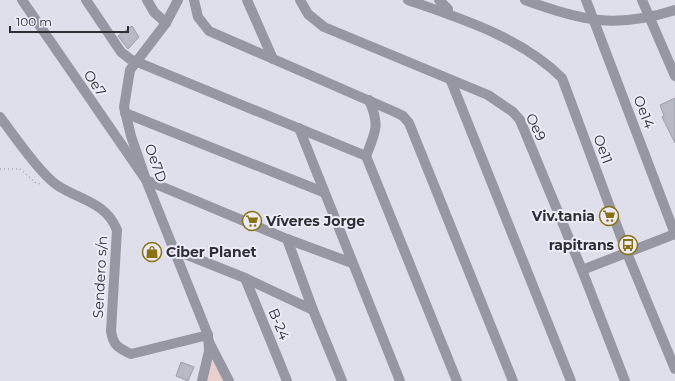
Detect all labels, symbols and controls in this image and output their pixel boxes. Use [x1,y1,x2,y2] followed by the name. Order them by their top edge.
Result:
[10,8,128,34] scale bar
[16,14,52,29] text: 100 m
[80,66,110,100] street label: Oe7
[629,93,659,132] street label: Oe14
[522,110,550,144] street label: Oe9
[589,132,617,166] street label: Oe11
[141,141,171,185] street label: Oe7D
[598,205,620,227] supermarket icon: Viv.tania
[531,207,595,225] place label: Viv.tania
[241,210,263,232] supermarket icon: Víveres Jorge
[265,212,365,230] place label: Víveres Jorge
[617,234,639,256] bus stop icon: rapitrans
[89,235,111,319] street label: Sendero s/n
[549,236,615,254] place label: rapitrans
[141,241,163,263] shop icon: Ciber Planet
[166,243,257,261] place label: Ciber Planet
[265,306,294,343] street label: B-24

